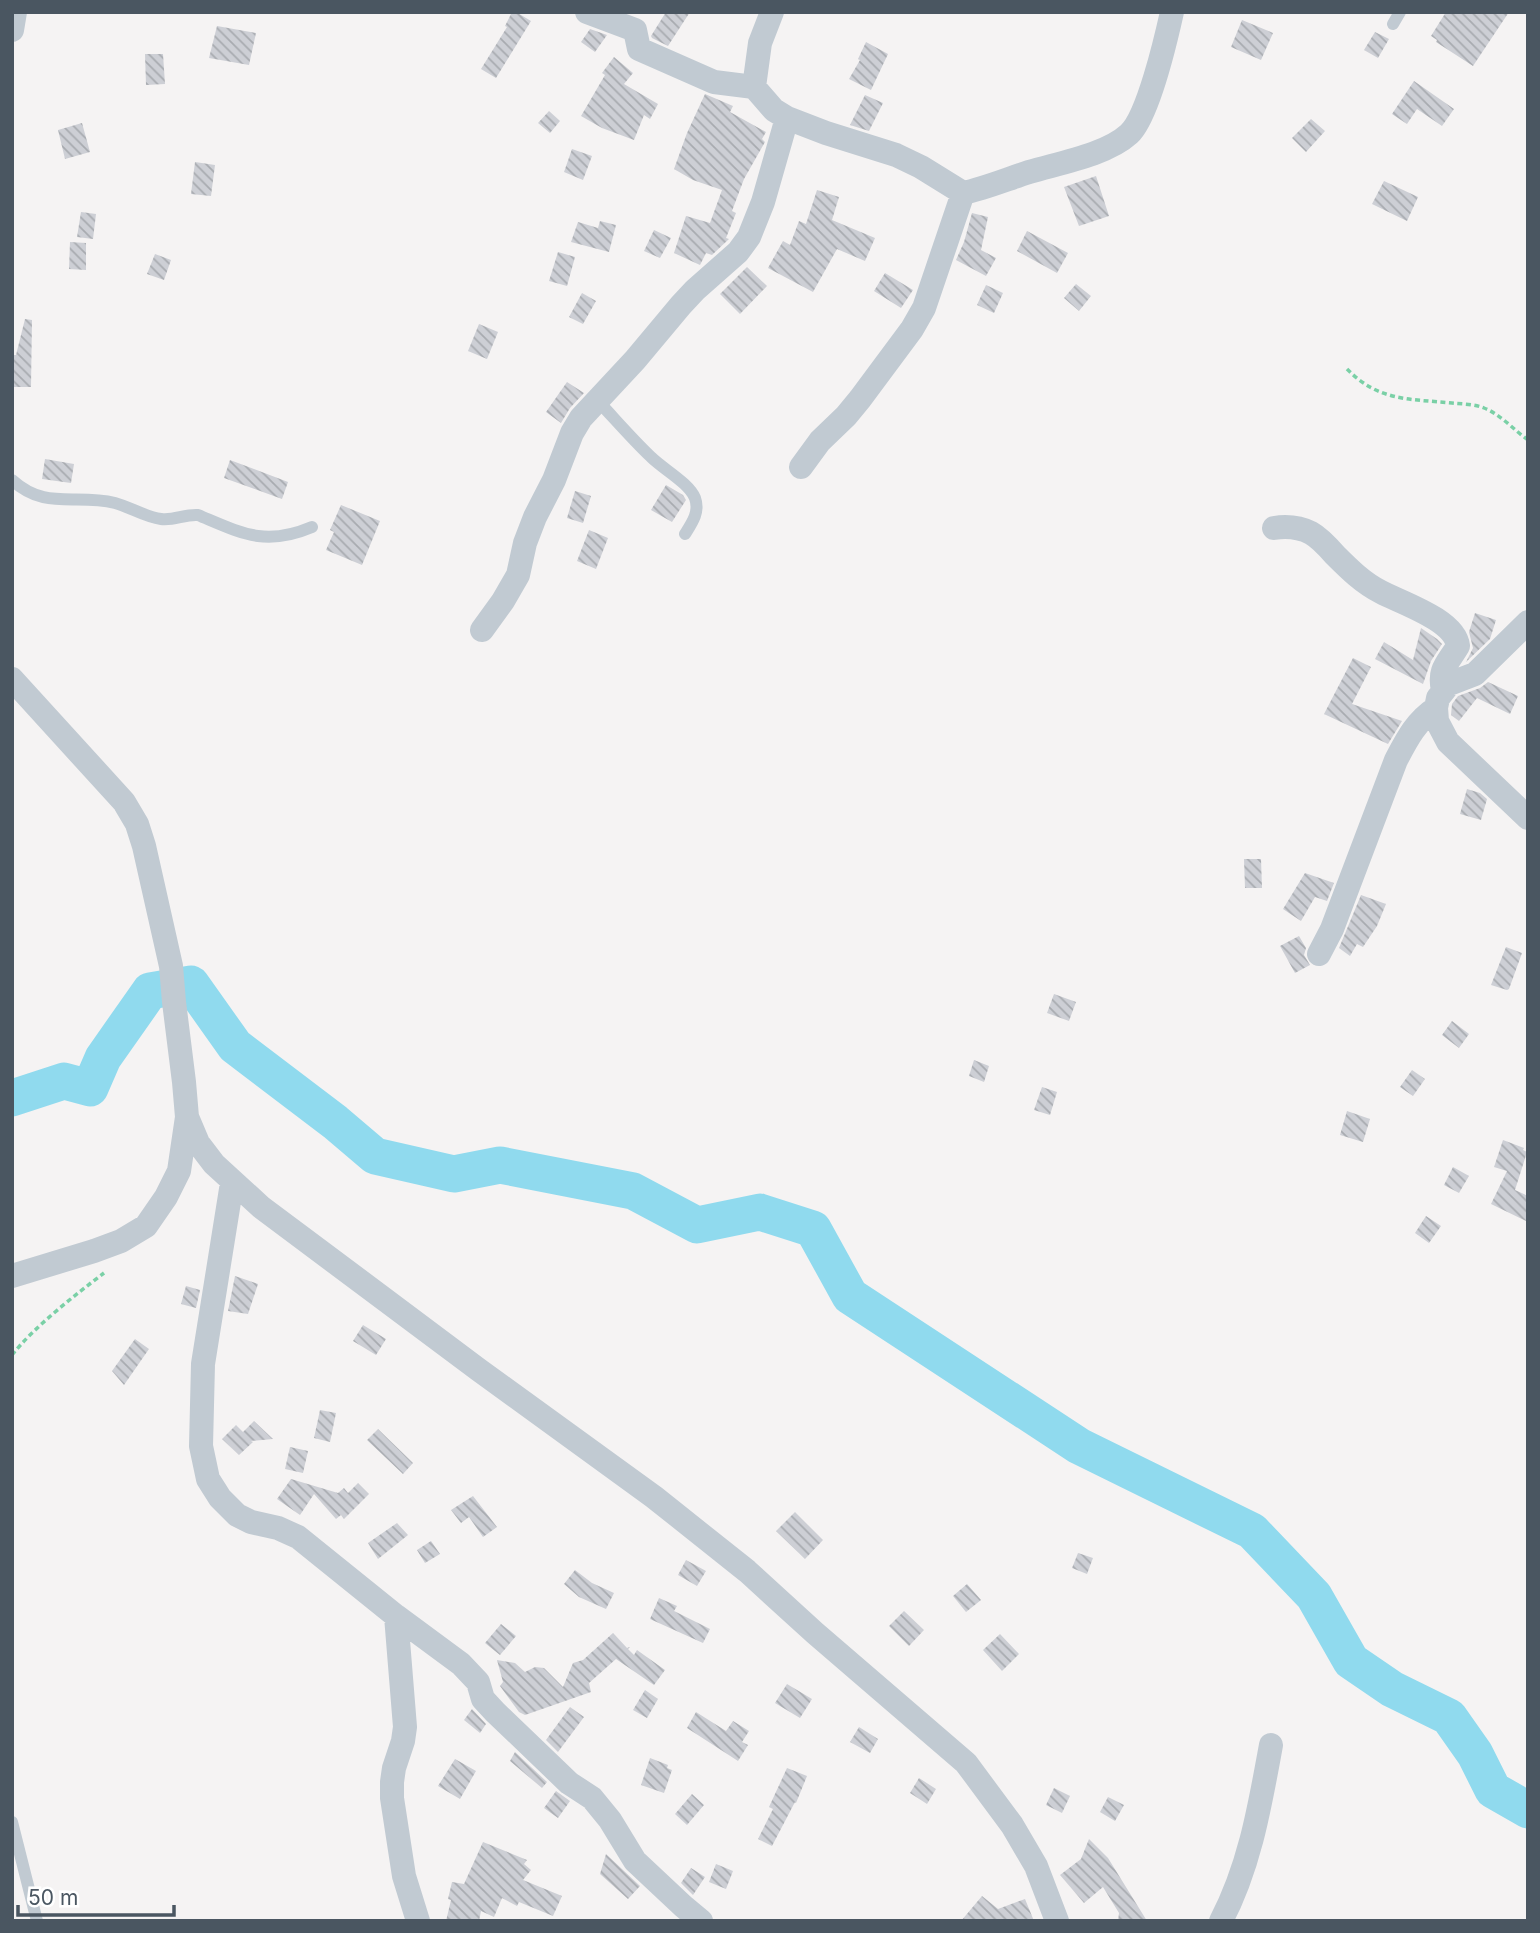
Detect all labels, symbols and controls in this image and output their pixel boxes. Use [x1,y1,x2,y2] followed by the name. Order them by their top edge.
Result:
[18,1874,173,1918] scale bar
[28,1885,78,1910] text: 50 m

